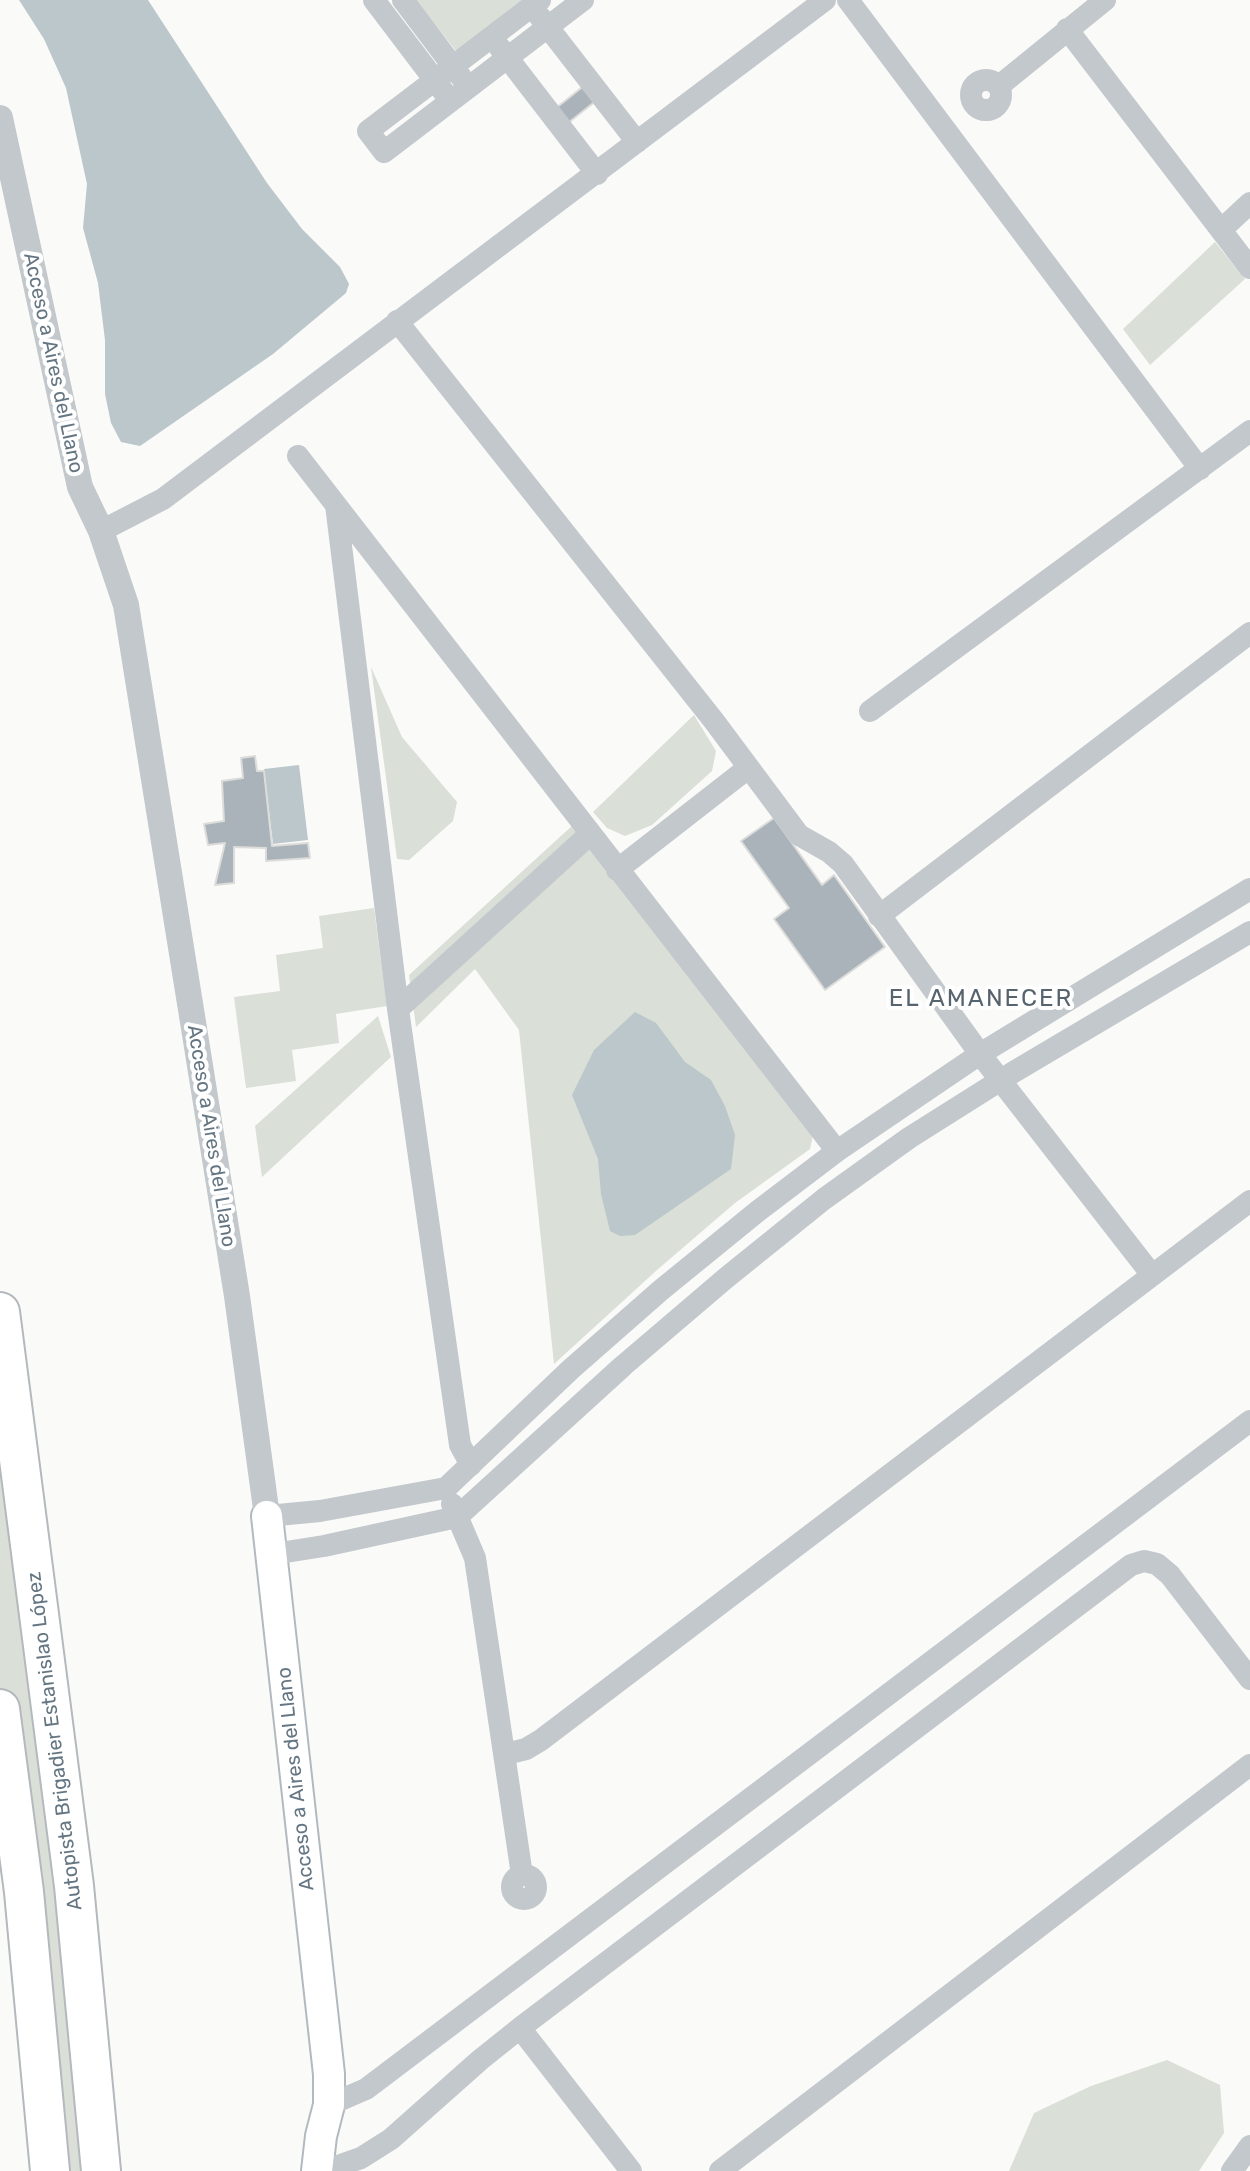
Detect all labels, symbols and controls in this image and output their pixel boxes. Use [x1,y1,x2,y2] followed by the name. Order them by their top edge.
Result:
[18,251,88,475] street label: Acceso a Aires del Llano
[889,985,1073,1013] district label: EL AMANECER
[182,1023,240,1249] street label: Acceso a Aires del Llano
[22,1570,88,1912] street label: Autopista Brigadier Estanislao López
[272,1666,320,1892] street label: Acceso a Aires del Llano

